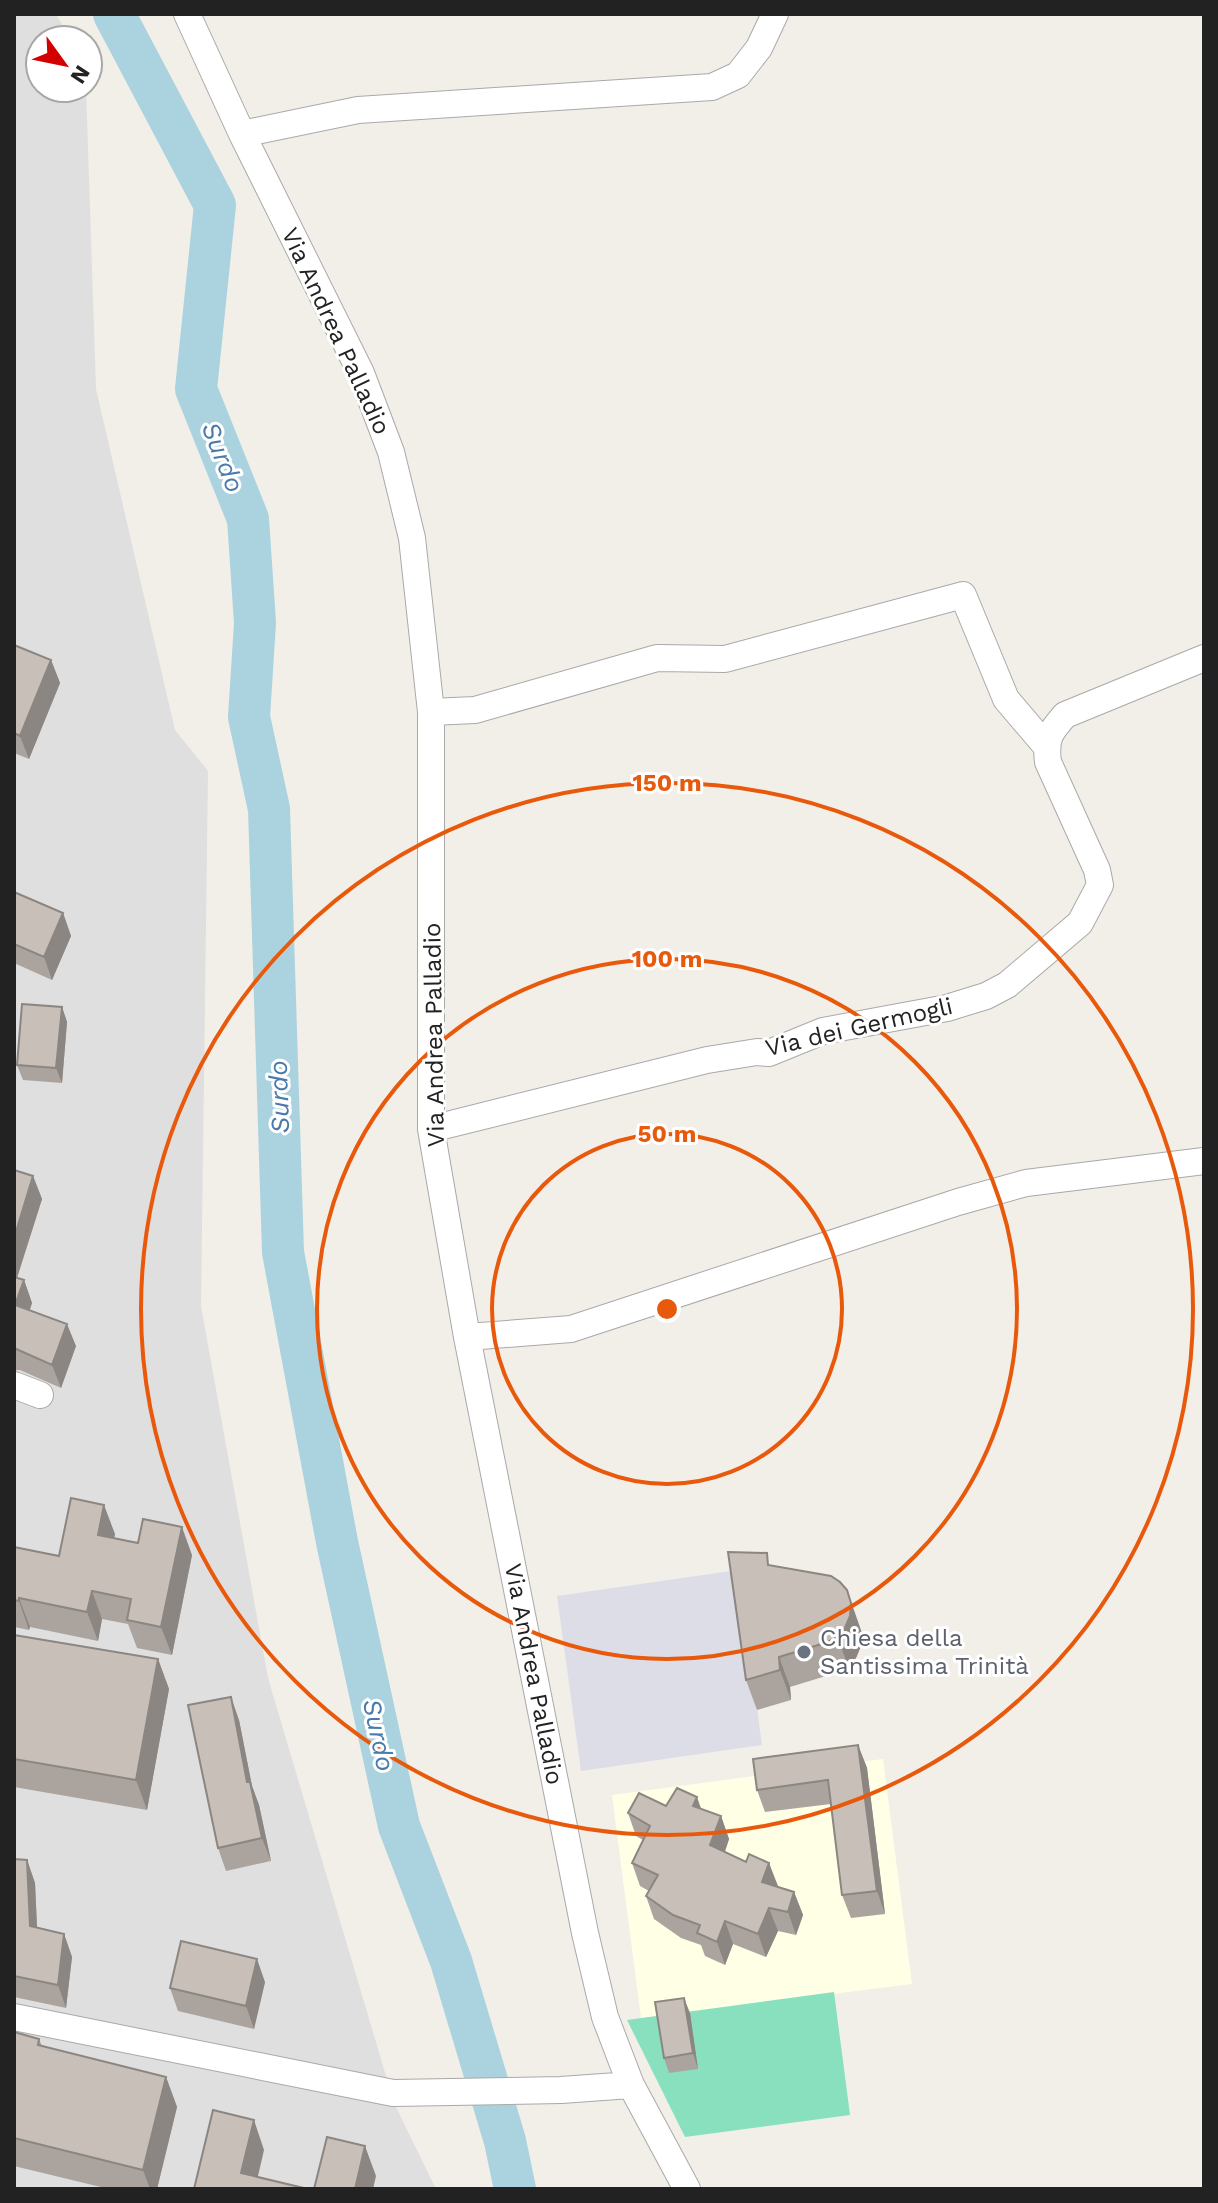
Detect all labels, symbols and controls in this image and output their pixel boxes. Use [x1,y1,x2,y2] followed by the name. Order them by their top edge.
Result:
[24,24,104,104] north arrow
[65,61,95,88] text: N
[276,223,396,439] street label: Via Andrea Palladio
[195,417,251,497] water label: Surdo
[632,769,702,797] text: 150 m
[418,922,450,1148] street label: Via Andrea Palladio
[632,945,702,973] text: 100 m
[763,992,955,1062] street label: Via dei Germogli
[263,1060,295,1134] water label: Surdo
[638,1120,696,1148] text: 50 m
[653,1295,681,1323] centre of rings
[499,1561,569,1787] street label: Via Andrea Palladio
[820,1624,1029,1680] place label: Chiesa della Santissima Trinità
[795,1643,813,1661] marker: Chiesa della Santissima Trinità
[357,1696,401,1774] water label: Surdo

